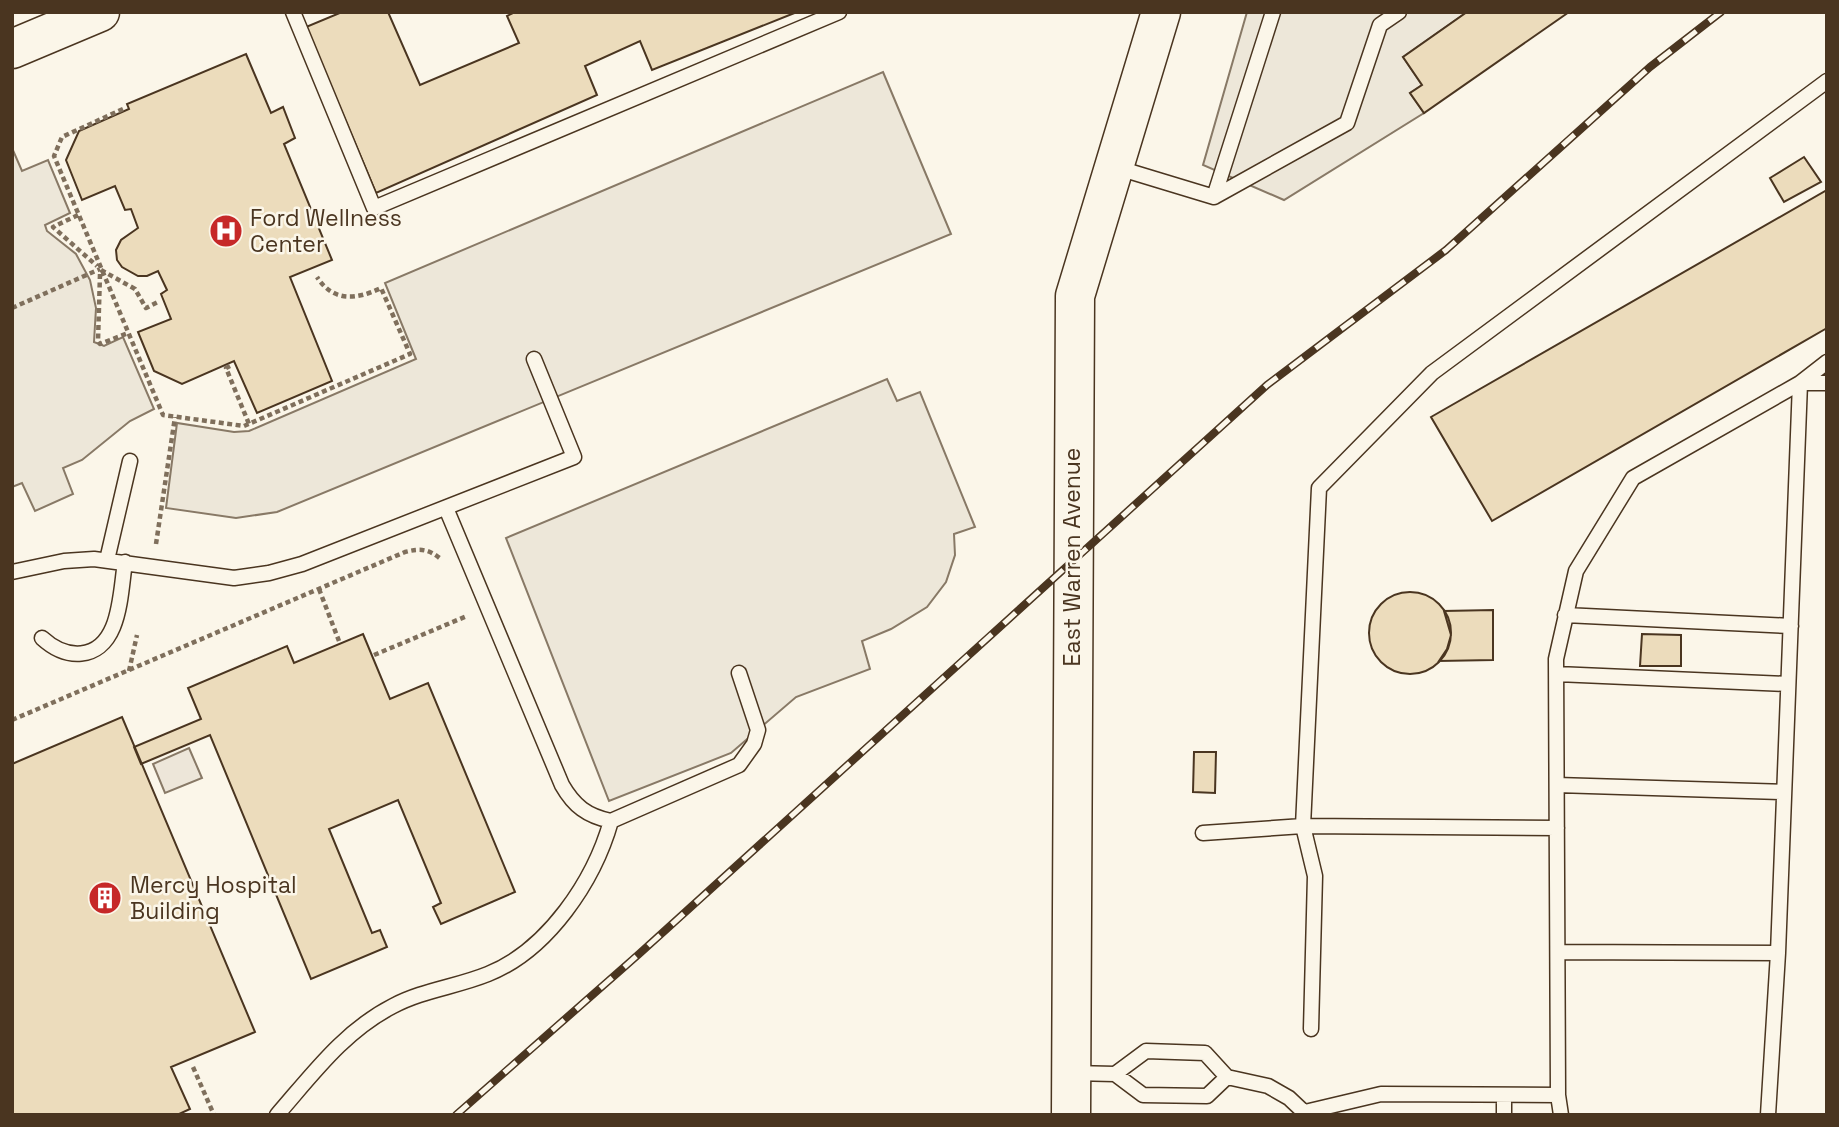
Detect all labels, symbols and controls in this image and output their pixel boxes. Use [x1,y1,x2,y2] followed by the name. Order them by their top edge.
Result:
[250,203,402,259] place label: Ford Wellness Center
[207,212,245,250] hospital icon: Ford Wellness Center
[1057,448,1087,666] street label: East Warren Avenue
[130,870,297,926] place label: Mercy Hospital Building
[86,879,124,917] building icon: Mercy Hospital Building

